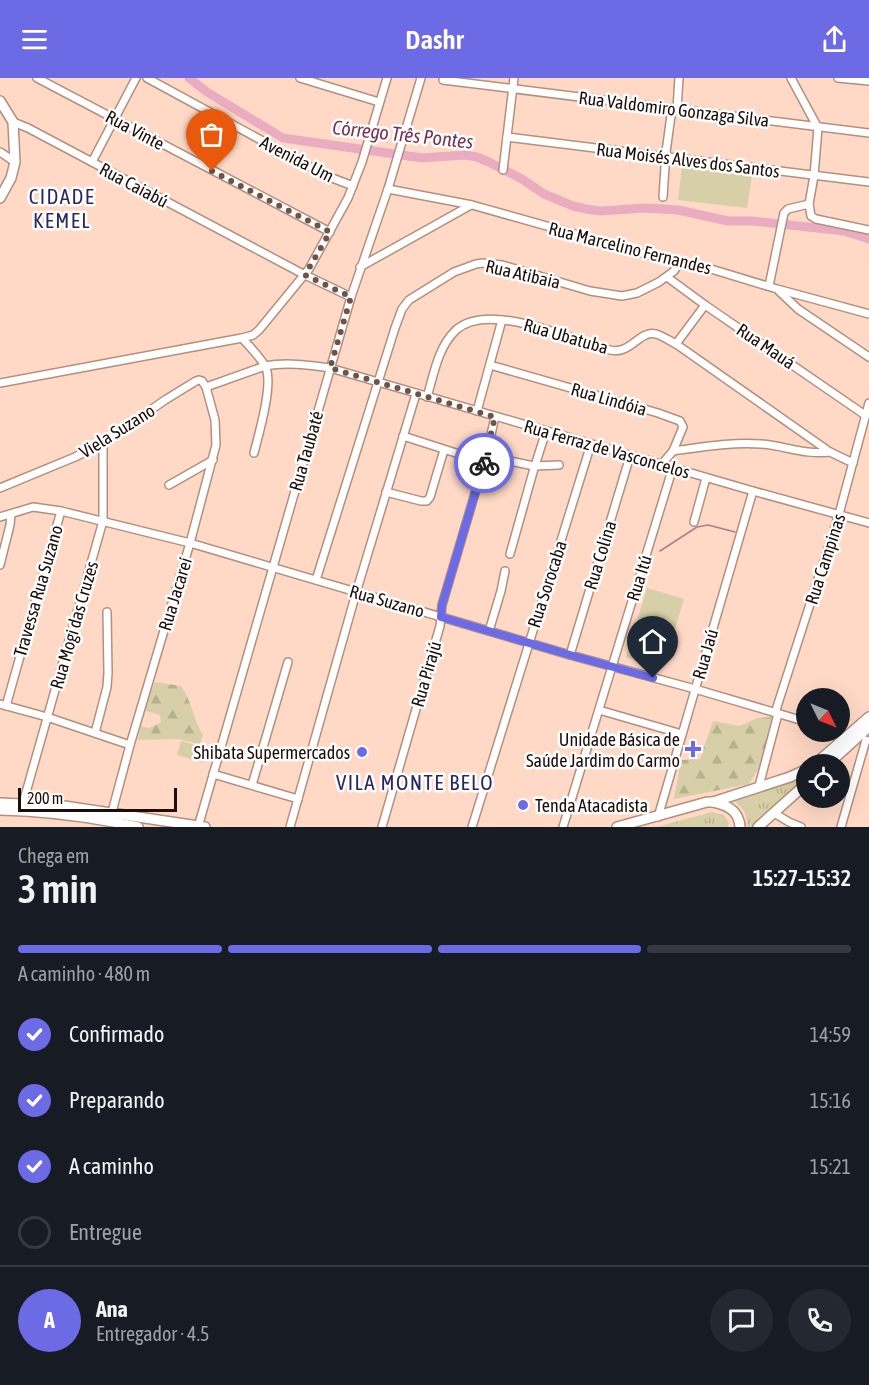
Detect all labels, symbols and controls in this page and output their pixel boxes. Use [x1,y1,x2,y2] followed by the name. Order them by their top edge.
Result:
[18,23,51,56] icon: menu
[818,23,851,56] icon: share
[405,24,464,55] text: Dashr
[578,87,770,131] street label: Rua Valdomiro Gonzaga Silva
[102,106,168,154] street label: Rua Vinte
[186,109,237,171] pin
[331,115,475,153] water label: Córrego Três Pontes
[195,118,228,151] icon: bag
[257,131,337,187] street label: Avenida Um
[595,138,781,182] street label: Rua Moisés Alves dos Santos
[96,158,172,212] street label: Rua Caiabú
[29,184,95,232] district label: CIDADE KEMEL
[546,218,714,278] street label: Rua Marcelino Fernandes
[484,255,562,293] street label: Rua Atibaia
[521,314,611,358] street label: Rua Ubatuba
[733,319,799,373] street label: Rua Mauá
[569,378,649,420] street label: Rua Lindóia
[75,400,159,462] street label: Viela Suzano
[285,409,327,493] street label: Rua Taubaté
[522,415,692,483] street label: Rua Ferraz de Vasconcelos
[454,433,514,493] courier
[468,447,501,480] icon: bike
[800,511,850,607] street label: Rua Campinas
[580,518,620,592] street label: Rua Colina
[9,523,67,659] street label: Travessa Rua Suzano
[523,538,571,630] street label: Rua Sorocaba
[622,552,656,604] street label: Rua Itú
[154,555,196,633] street label: Rua Jacareí
[46,559,102,691] street label: Rua Mogi das Cruzes
[347,580,427,622] street label: Rua Suzano
[627,616,678,678] pin
[636,625,669,658] icon: home
[688,626,722,682] street label: Rua Jaú
[407,639,445,709] street label: Rua Pirajú
[796,688,850,742] north arrow
[796,688,850,808] map controls
[526,729,680,771] place label: Unidade Básica de Saúde Jardim do Carmo
[684,740,702,758] marker: Unidade Básica de Saúde Jardim do Carmo
[194,742,350,763] place label: Shibata Supermercados
[355,745,369,759] marker: Shibata Supermercados
[796,754,850,808] button: locate
[336,770,494,794] district label: VILA MONTE BELO
[18,785,177,812] scale bar
[27,789,63,807] text: 200 m
[535,795,648,816] place label: Tenda Atacadista
[516,798,530,812] marker: Tenda Atacadista
[18,844,90,867] text: Chega em
[753,865,851,891] text: 15:27–15:32
[18,867,98,911] text: 3 min
[18,962,150,985] text: A caminho · 480 m
[18,1018,51,1051] icon: check
[69,1021,164,1047] text: Confirmado
[810,1023,851,1046] text: 14:59
[18,1084,51,1117] icon: check
[69,1087,165,1113] text: Preparando
[810,1089,851,1112] text: 15:16
[18,1150,51,1183] icon: check
[69,1153,154,1179] text: A caminho
[810,1155,851,1178] text: 15:21
[69,1219,142,1245] text: Entregue
[710,1289,773,1352] button: chat
[788,1289,851,1352] button: phone
[96,1296,128,1322] text: Ana
[44,1307,55,1333] text: A
[96,1322,209,1345] text: Entregador · 4.5

